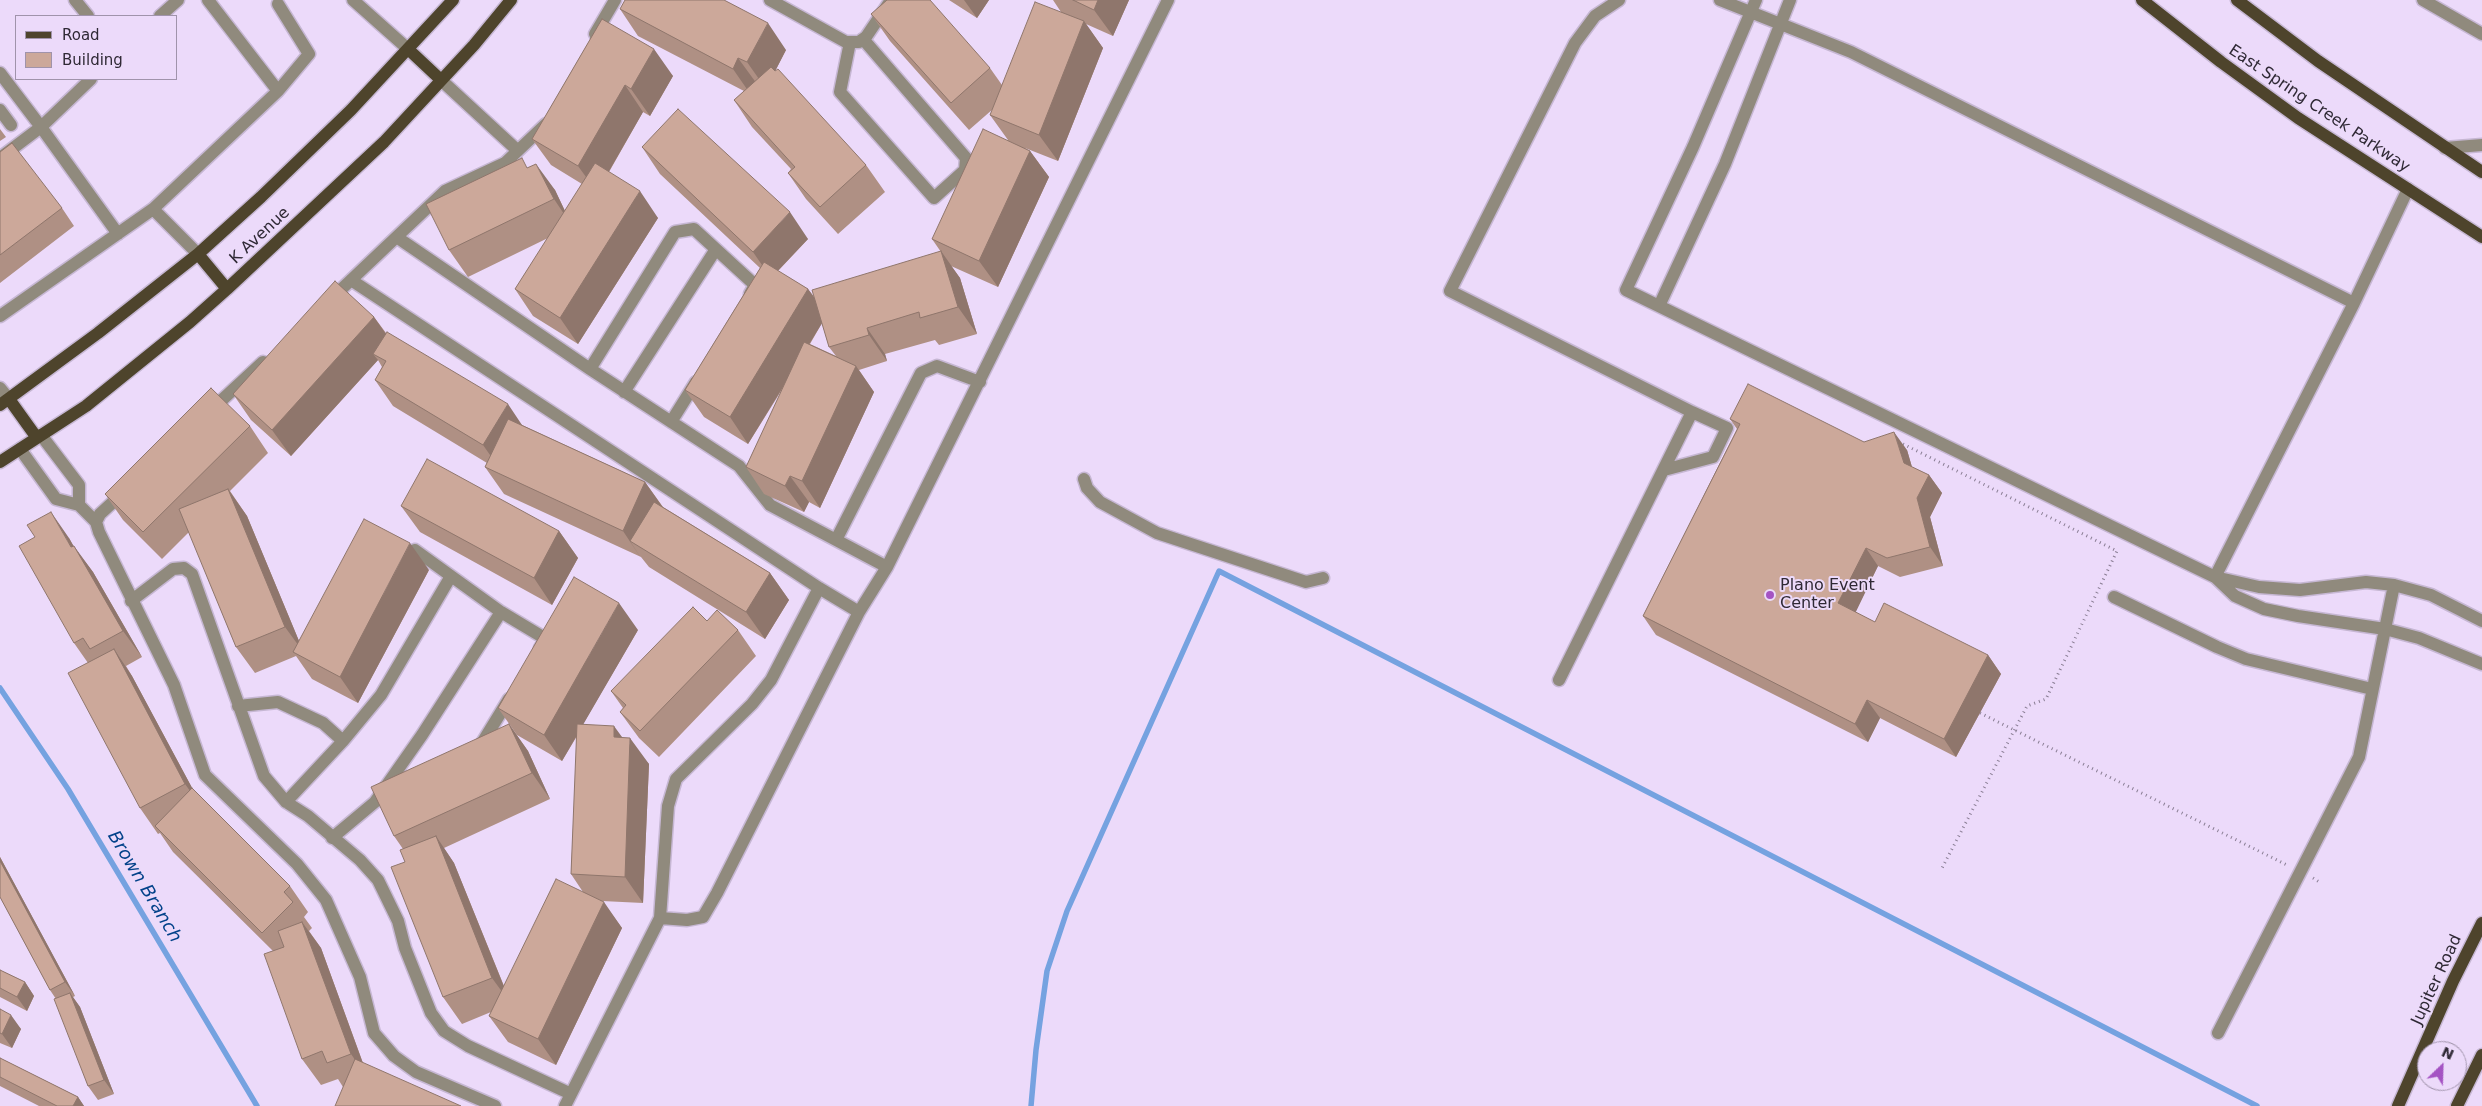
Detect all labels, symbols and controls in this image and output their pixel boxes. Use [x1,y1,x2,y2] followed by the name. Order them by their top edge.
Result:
[15,15,178,80] legend
[62,26,100,44] text: Road
[2225,41,2413,177] street label: East Spring Creek Parkway
[62,51,123,69] text: Building
[226,203,294,269] street label: K Avenue
[1780,576,1875,614] place label: Plano Event Center
[1764,589,1776,601] marker: Plano Event Center
[102,827,186,947] water label: Brown Branch
[2408,932,2466,1028] street label: Jupiter Road
[2417,1041,2467,1091] north arrow
[2439,1044,2456,1063] text: N

